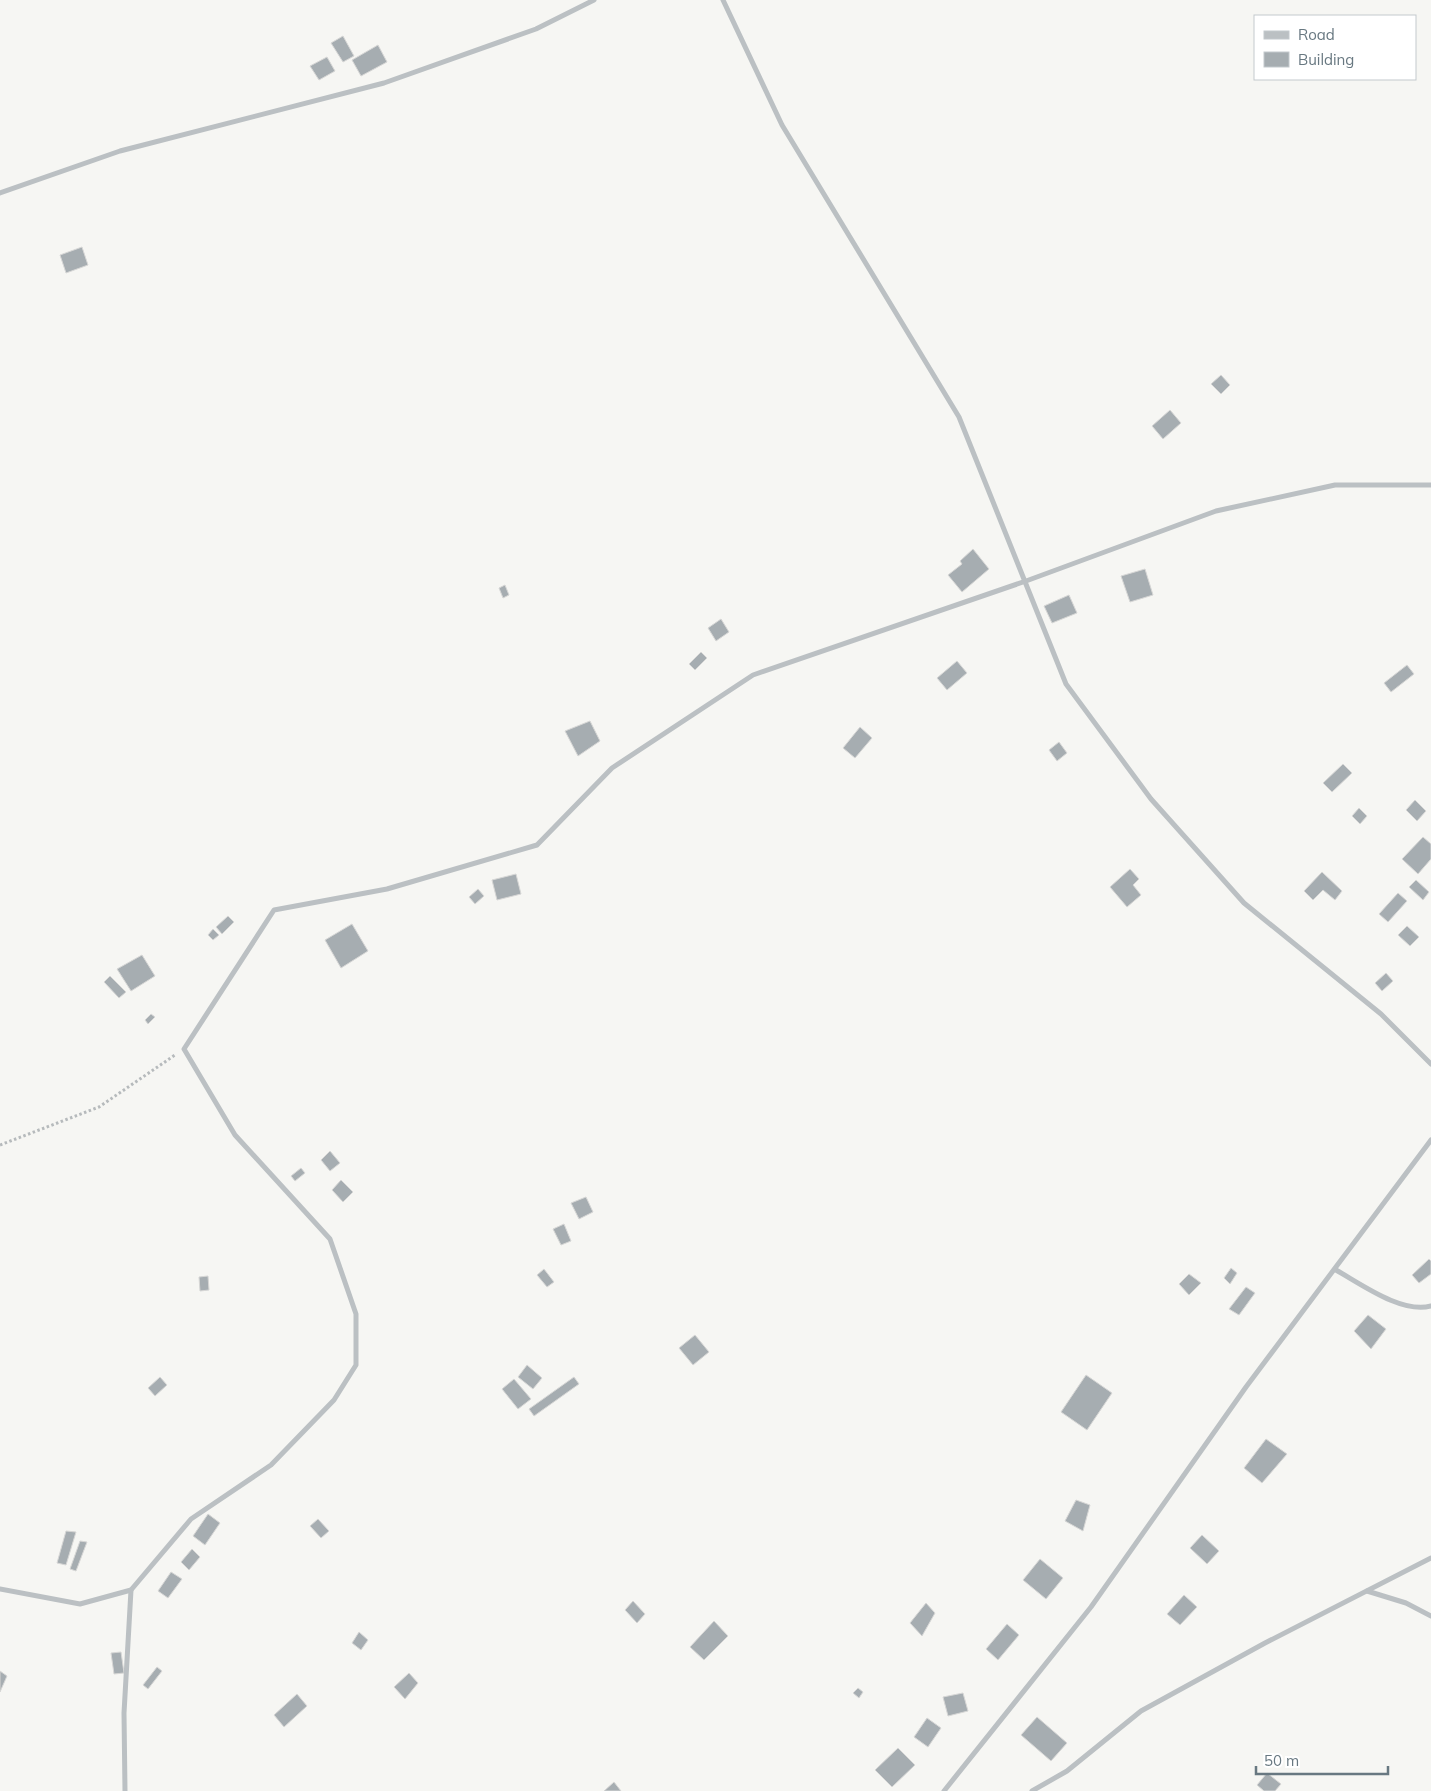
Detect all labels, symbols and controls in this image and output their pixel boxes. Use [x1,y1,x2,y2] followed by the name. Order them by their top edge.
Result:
[1254,15,1416,80] legend
[1298,25,1335,44] text: Road
[1298,50,1354,69] text: Building
[1256,1744,1388,1776] scale bar
[1264,1751,1299,1770] text: 50 m

